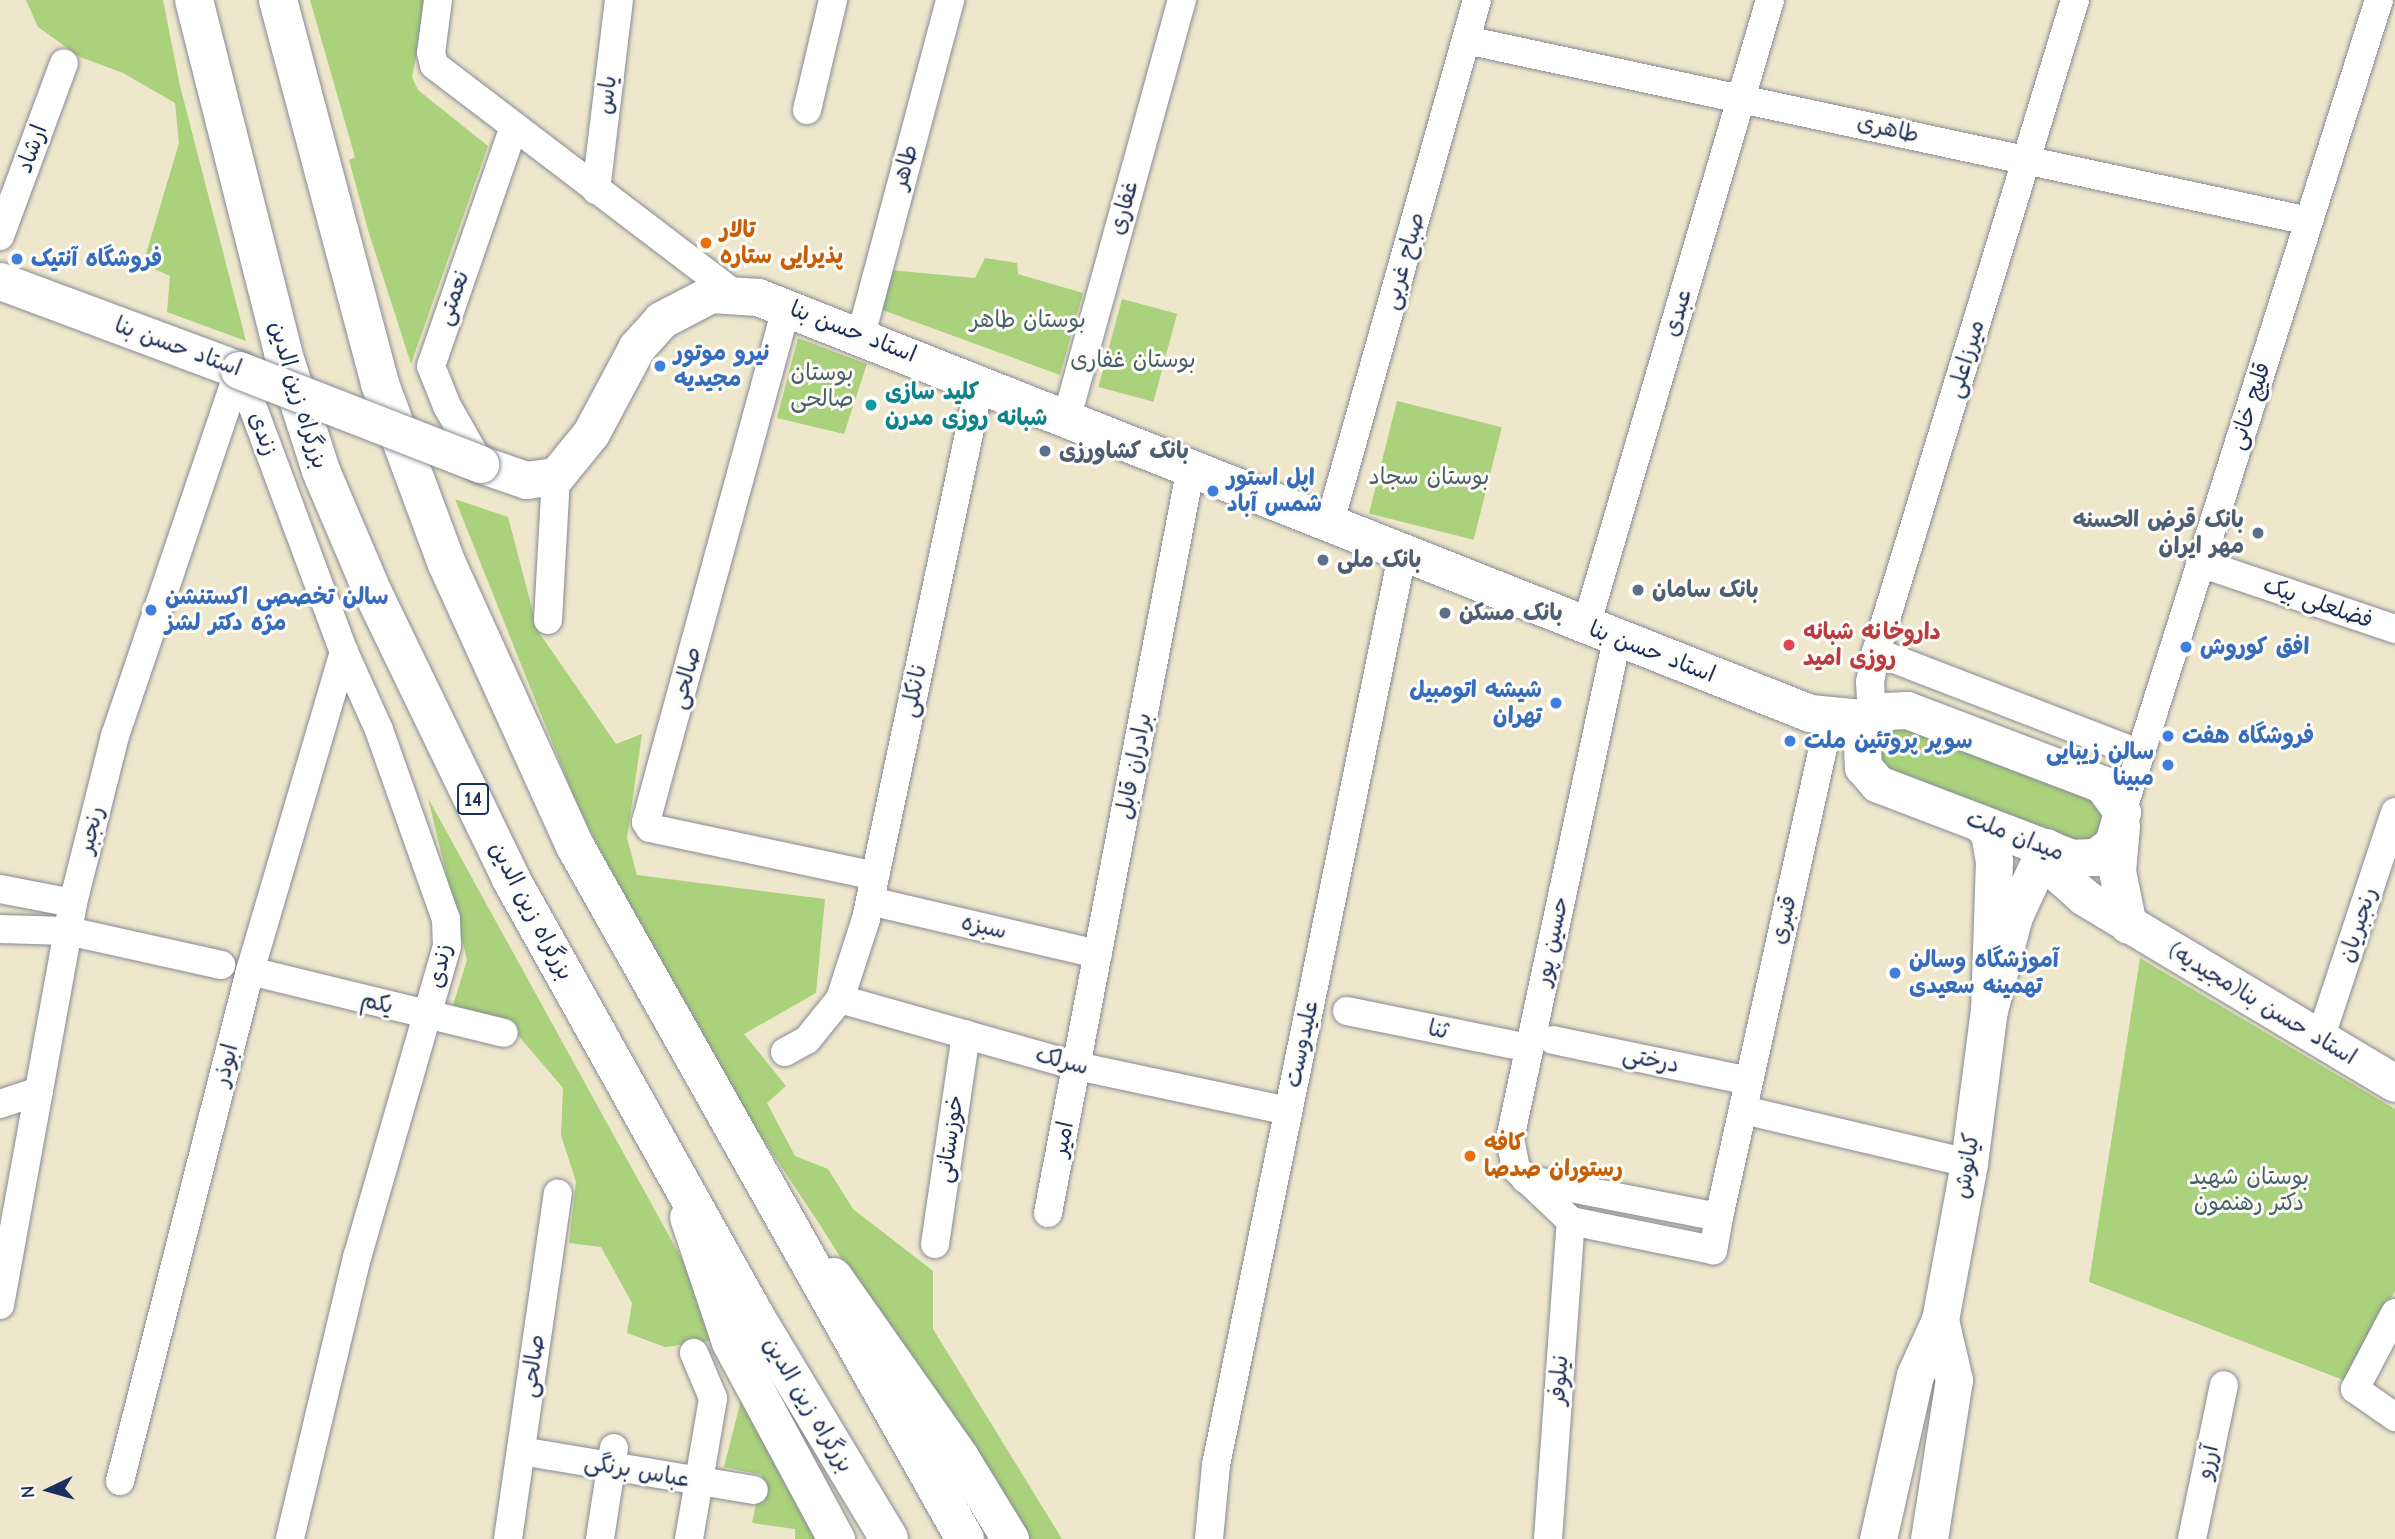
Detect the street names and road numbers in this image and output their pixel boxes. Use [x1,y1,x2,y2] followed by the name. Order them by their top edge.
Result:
[591,74,623,116] street label: یاس
[1854,109,1922,149] street label: طاهری
[11,121,53,177] street label: ارشاد
[886,142,924,192] street label: طاهر
[1104,178,1144,238] street label: غفاری
[1377,209,1431,313] street label: صباح غربی
[430,267,476,329] street label: نعمتی
[1658,286,1698,340] street label: عبدی
[786,295,920,369] street label: استاد حسن بنا
[111,311,245,383] street label: استاد حسن بنا
[1941,317,1991,401] street label: میرزاعلی
[262,318,334,472] street label: بزرگراه زین الدین
[2223,359,2277,453] street label: قلیچ خانی
[242,408,284,460] street label: زندی
[2260,571,2376,635] street label: فضلعلی بیک
[1585,615,1719,689] street label: استاد حسن بنا
[664,644,708,712] street label: صالحی
[895,662,933,720] street label: نانکلی
[1110,710,1158,822] street label: برادران قابل
[456,782,490,816] road number: 14
[72,803,110,857] street label: رنجبر
[1962,805,2068,867] street label: میدان ملت
[483,837,579,985] street label: بزرگراه زین الدین
[2333,884,2383,966] street label: رنجبریان
[1765,893,1803,947] street label: قنبری
[1529,894,1575,988] street label: حسین پور
[959,908,1009,946] street label: سبزه
[2163,937,2361,1071] street label: استاد حسن بنا(مجیدیه)
[422,941,458,991] street label: زندی
[358,986,396,1020] street label: یکم
[1279,998,1325,1090] street label: علیدوست
[1425,1014,1451,1046] street label: ثنا
[207,1041,245,1089] street label: ابوذر
[1032,1041,1092,1081] street label: سرلک
[1620,1041,1682,1079] street label: درختی
[930,1093,970,1185] street label: خوزستانی
[1046,1119,1080,1159] street label: امیر
[1948,1131,1986,1201] street label: کیانوش
[757,1332,859,1478] street label: بزرگراه زین الدین
[515,1333,551,1399] street label: صالحی
[1543,1354,1575,1406] street label: نیلوفر
[2191,1443,2225,1481] street label: آرزو
[582,1448,692,1494] street label: عباس برنگی

